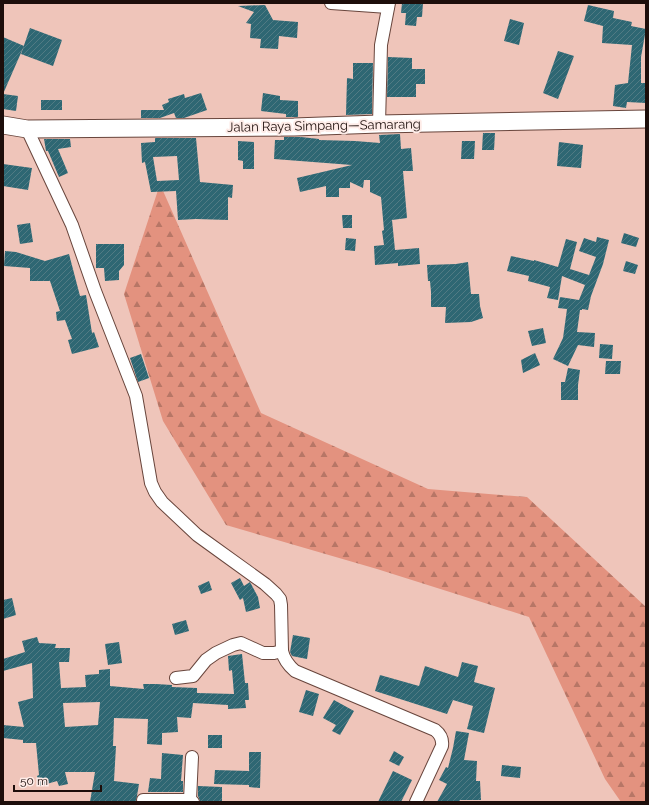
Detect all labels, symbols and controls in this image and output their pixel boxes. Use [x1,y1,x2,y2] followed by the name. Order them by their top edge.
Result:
[227,116,421,135] street label: Jalan Raya Simpang—Samarang
[14,767,101,793] scale bar
[20,774,48,788] text: 50 m

